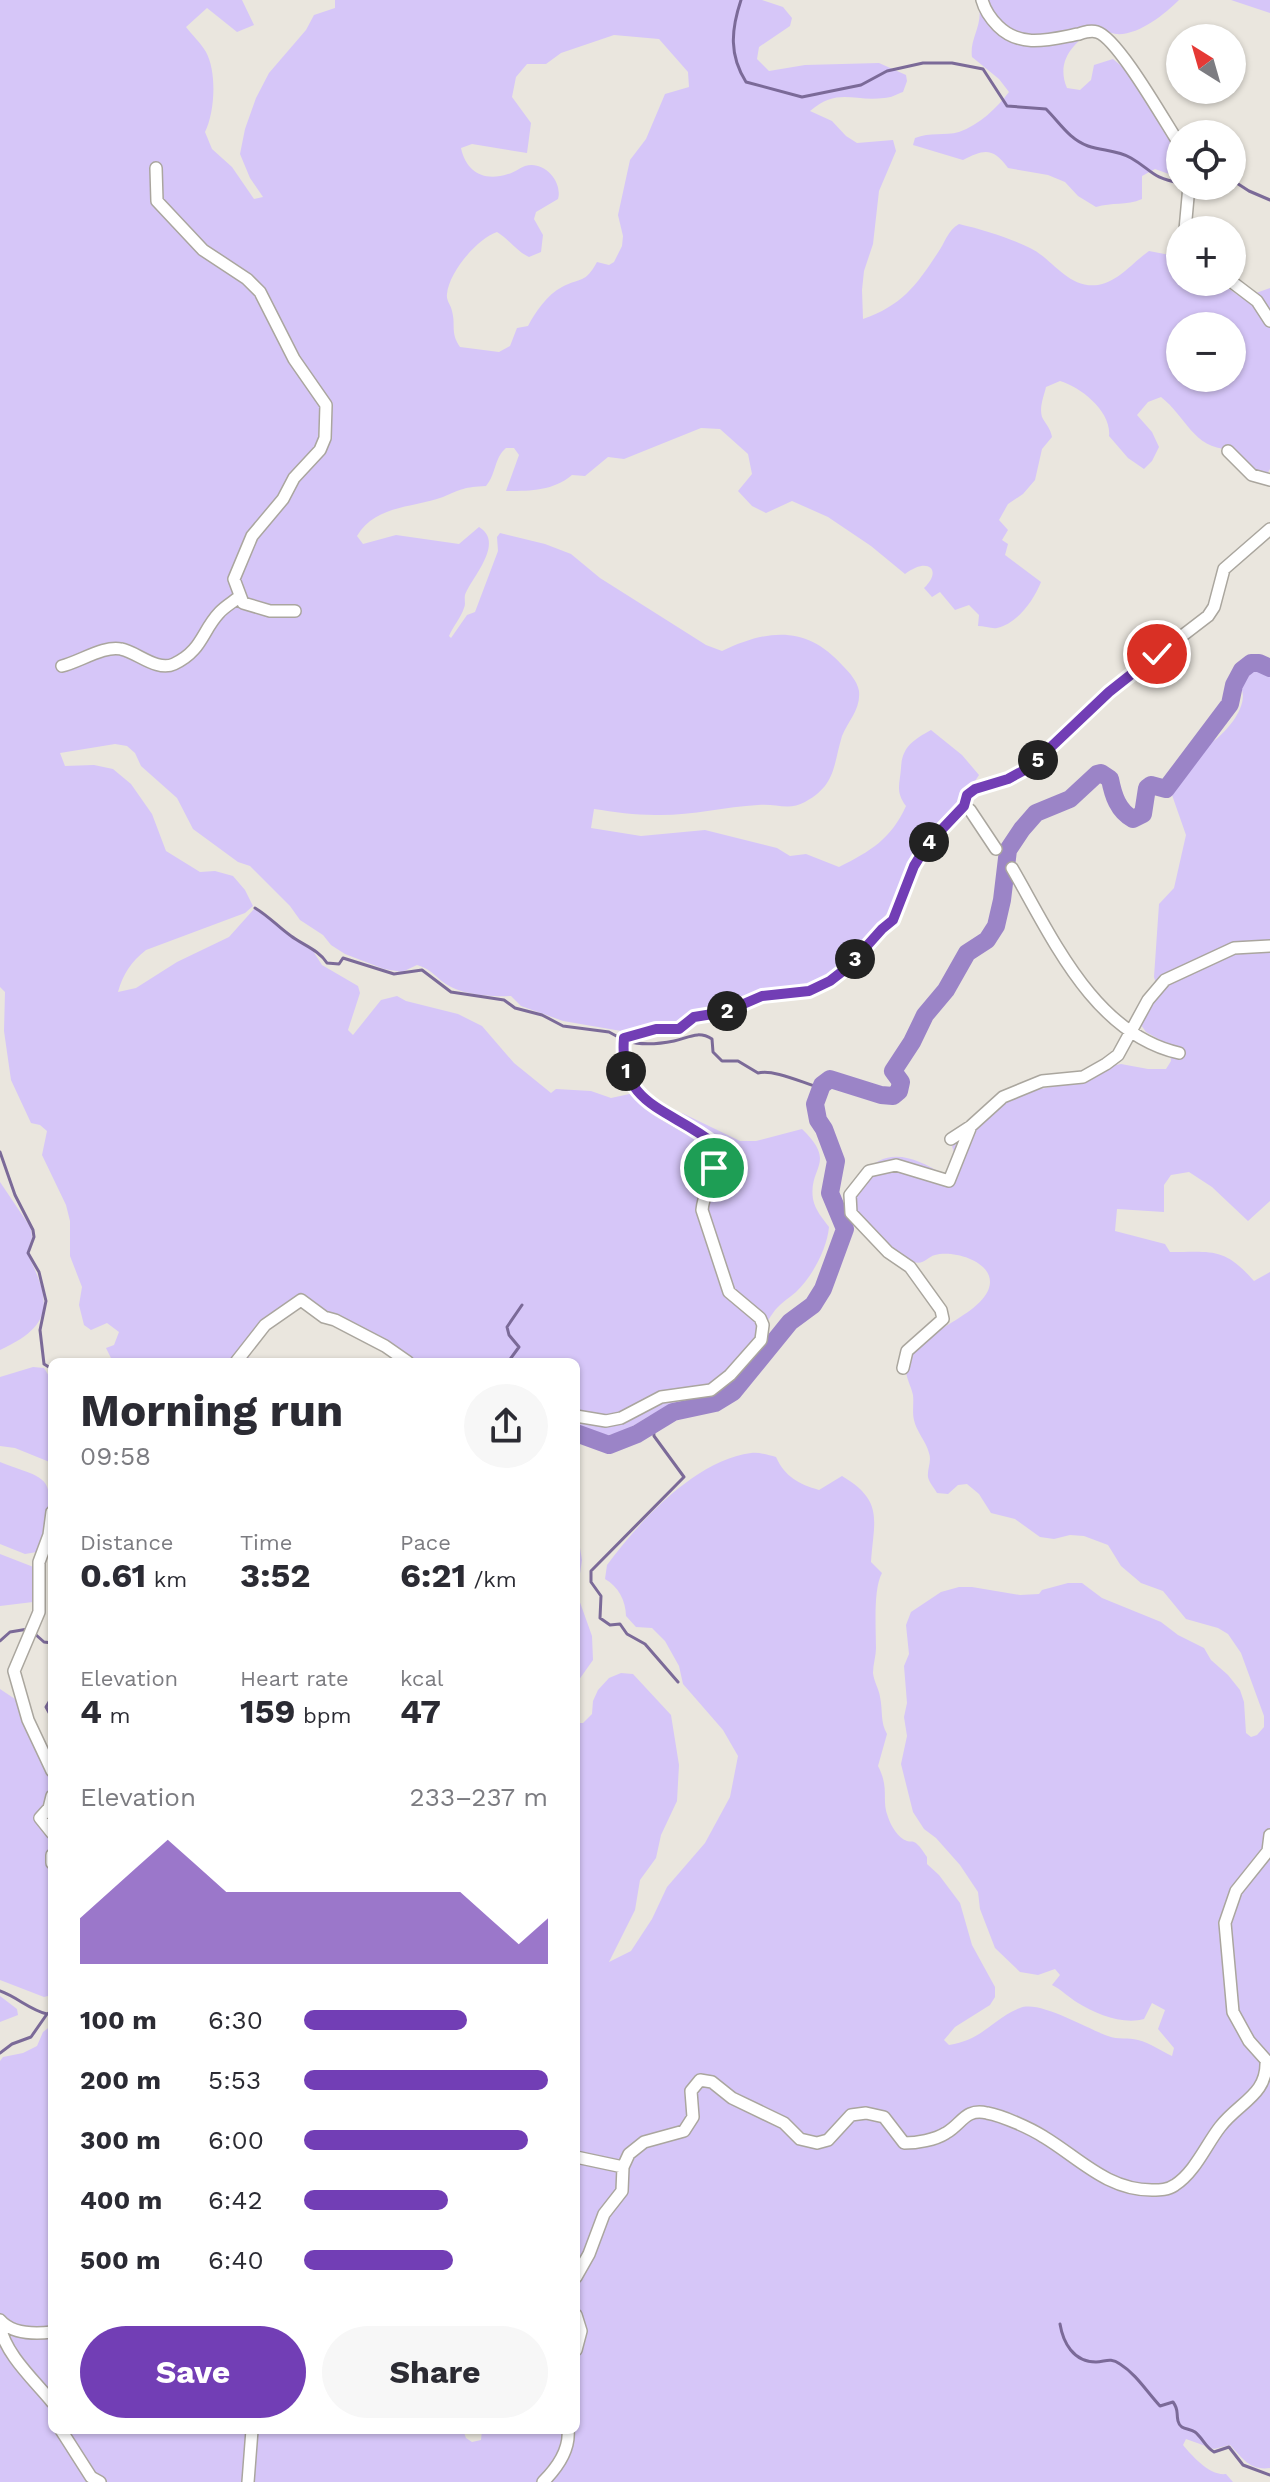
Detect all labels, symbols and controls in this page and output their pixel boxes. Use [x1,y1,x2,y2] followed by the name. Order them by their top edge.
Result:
[1166,24,1246,104] north arrow
[1166,24,1246,392] map controls
[1166,120,1246,200] button: locate
[1166,216,1246,296] button: +
[1166,312,1246,392] button: −
[1123,620,1191,688] pin
[1135,632,1179,676] icon: check
[1018,740,1058,780] pin: 5
[1032,747,1044,772] text: 5
[909,822,949,862] pin: 4
[922,829,936,854] text: 4
[835,939,875,979] pin: 3
[848,946,862,971] text: 3
[707,991,747,1031] pin: 2
[720,998,734,1023] text: 2
[606,1051,646,1091] pin: 1
[621,1058,631,1083] text: 1
[680,1134,748,1202] pin
[692,1146,736,1190] icon: arrive
[464,1384,548,1468] button: share
[80,1385,343,1437] text: Morning run
[80,1441,151,1471] text: 09:58
[80,1530,174,1555] text: Distance
[240,1530,292,1555] text: Time
[400,1530,451,1555] text: Pace
[80,1555,146,1595] text: 0.61
[240,1555,311,1595] text: 3:52
[400,1555,466,1595] text: 6:21
[146,1567,187,1592] text: km
[466,1567,517,1592] text: /km
[80,1666,178,1691] text: Elevation
[240,1666,349,1691] text: Heart rate
[400,1666,444,1691] text: kcal
[80,1691,102,1731] text: 4
[240,1691,295,1731] text: 159
[400,1691,441,1731] text: 47
[102,1703,130,1728] text: m
[295,1703,351,1728] text: bpm
[80,1782,196,1812] text: Elevation
[410,1782,548,1812] text: 233–237 m
[80,2005,157,2035] text: 100 m
[208,2005,263,2035] text: 6:30
[80,2065,161,2095] text: 200 m
[208,2065,261,2095] text: 5:53
[80,2125,161,2155] text: 300 m
[208,2125,264,2155] text: 6:00
[80,2185,162,2215] text: 400 m
[208,2185,263,2215] text: 6:42
[80,2245,161,2275] text: 500 m
[208,2245,264,2275] text: 6:40
[80,2326,306,2418] button: Save
[322,2326,548,2418] button: Share

